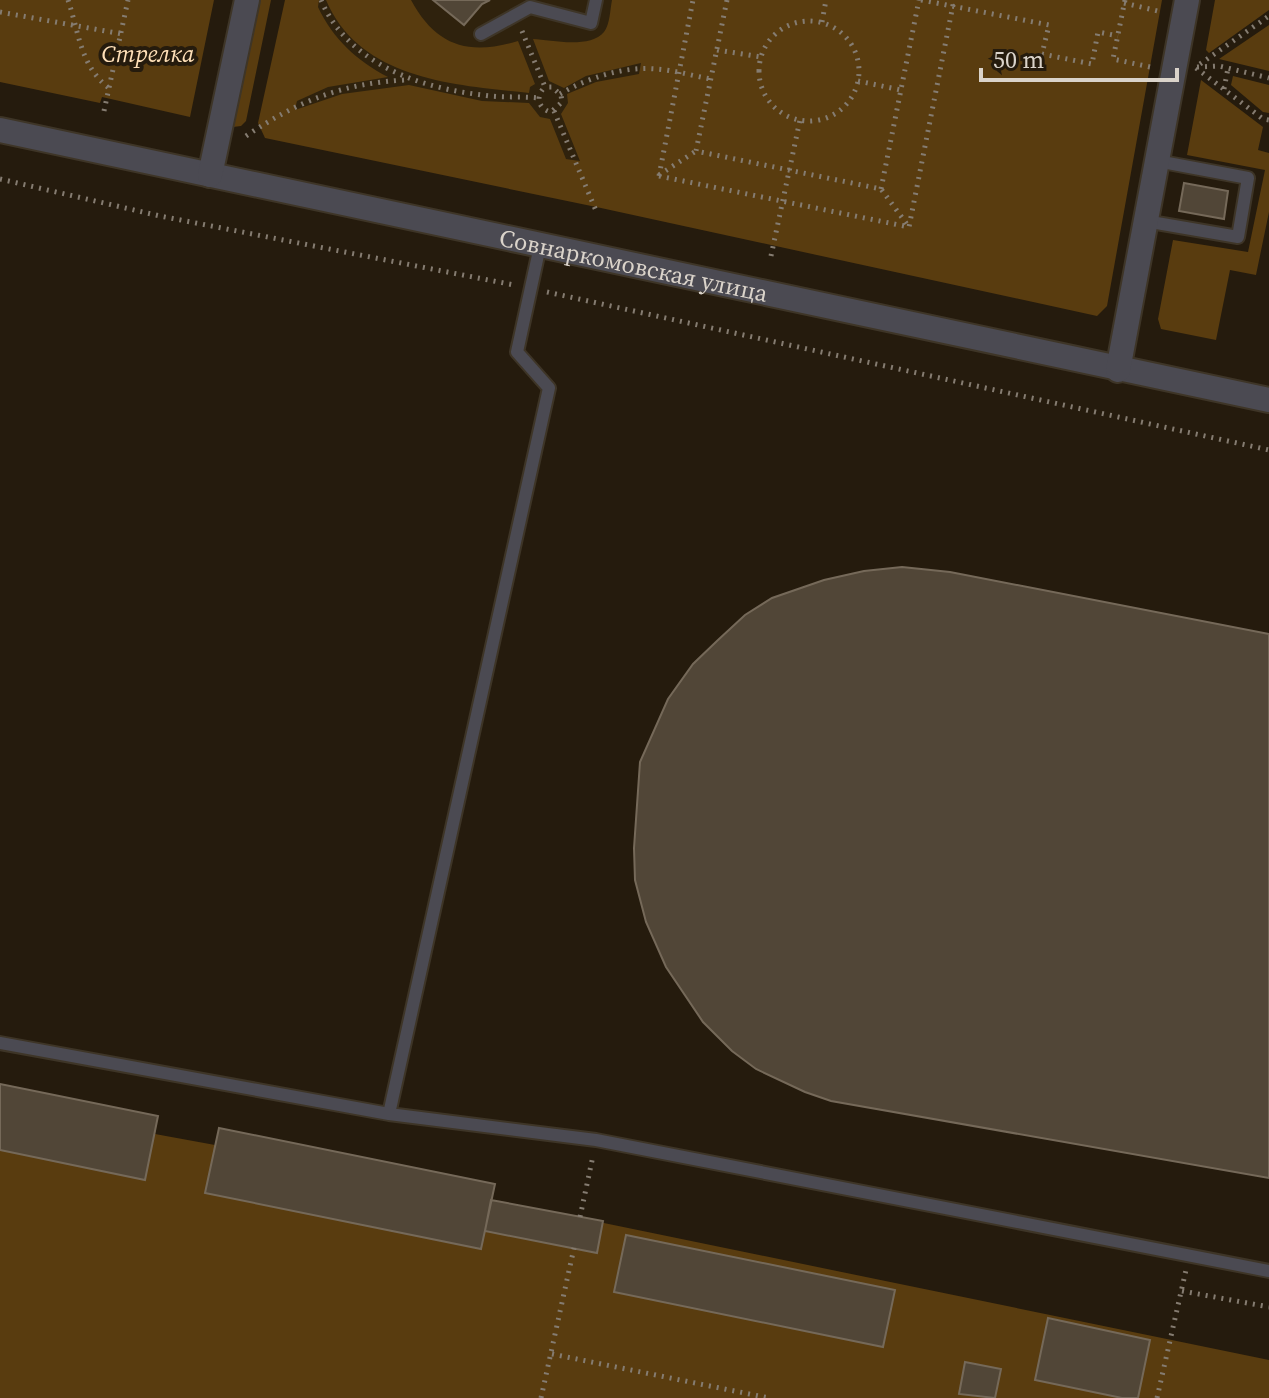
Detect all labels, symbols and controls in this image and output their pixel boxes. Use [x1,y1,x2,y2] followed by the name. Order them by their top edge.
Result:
[981,32,1177,82] scale bar
[101,37,195,70] park label: Стрелка
[993,43,1044,76] text: 50 m
[497,220,772,310] street label: Совнаркомовская улица

